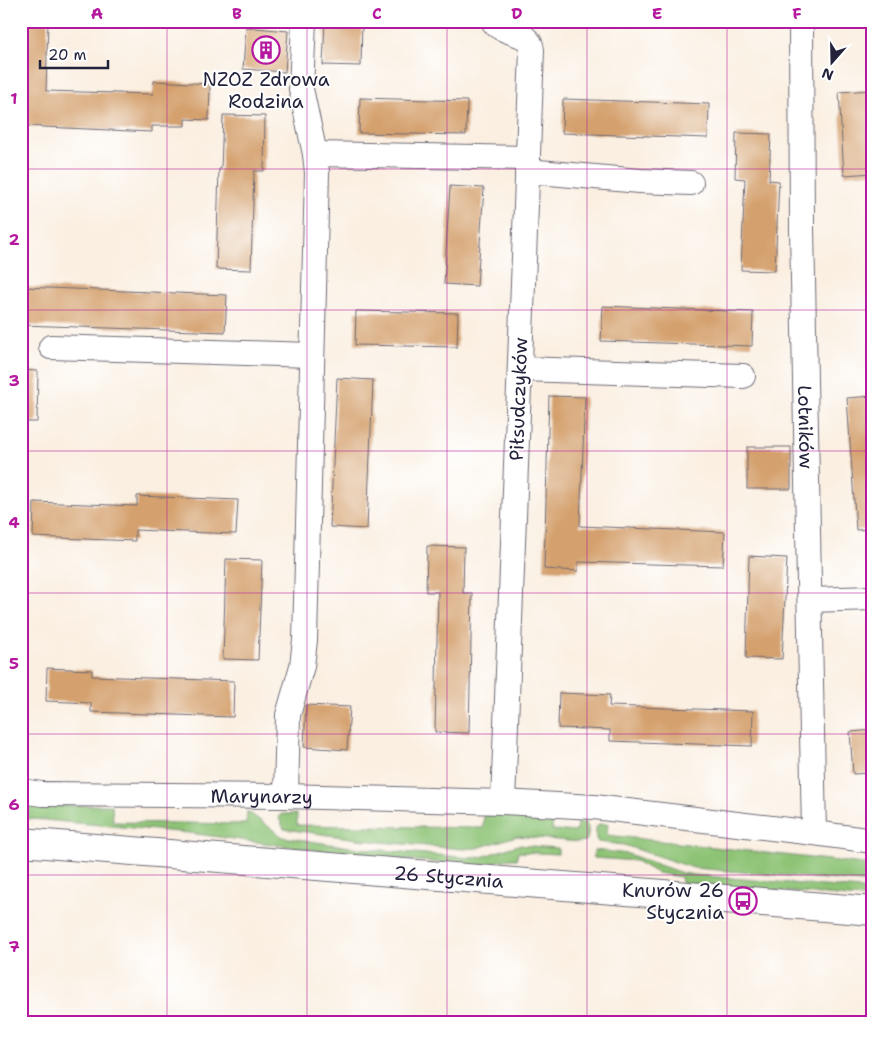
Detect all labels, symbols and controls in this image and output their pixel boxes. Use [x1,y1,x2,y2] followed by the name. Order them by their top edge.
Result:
[91,3,103,24] text: A
[232,3,242,24] text: B
[372,3,382,24] text: C
[511,3,523,24] text: D
[652,3,662,24] text: E
[792,3,802,24] text: F
[251,35,281,65] building icon: NZOZ Zdrowa Rodzina
[40,38,108,70] scale bar
[806,38,856,88] north arrow
[48,45,87,65] text: 20 m
[819,64,836,85] text: N
[203,67,330,114] place label: NZOZ Zdrowa Rodzina
[10,88,18,109] text: 1
[8,229,20,250] text: 2
[504,337,533,461] street label: Piłsudczyków
[8,370,20,391] text: 3
[792,385,819,469] street label: Lotników
[8,512,20,533] text: 4
[9,653,19,674] text: 5
[210,783,313,810] street label: Marynarzy
[8,794,20,815] text: 6
[393,860,505,894] street label: 26 Stycznia
[622,878,724,925] place label: Knurów 26 Stycznia
[728,886,758,916] bus stop icon: Knurów 26 Stycznia
[8,936,20,957] text: 7

